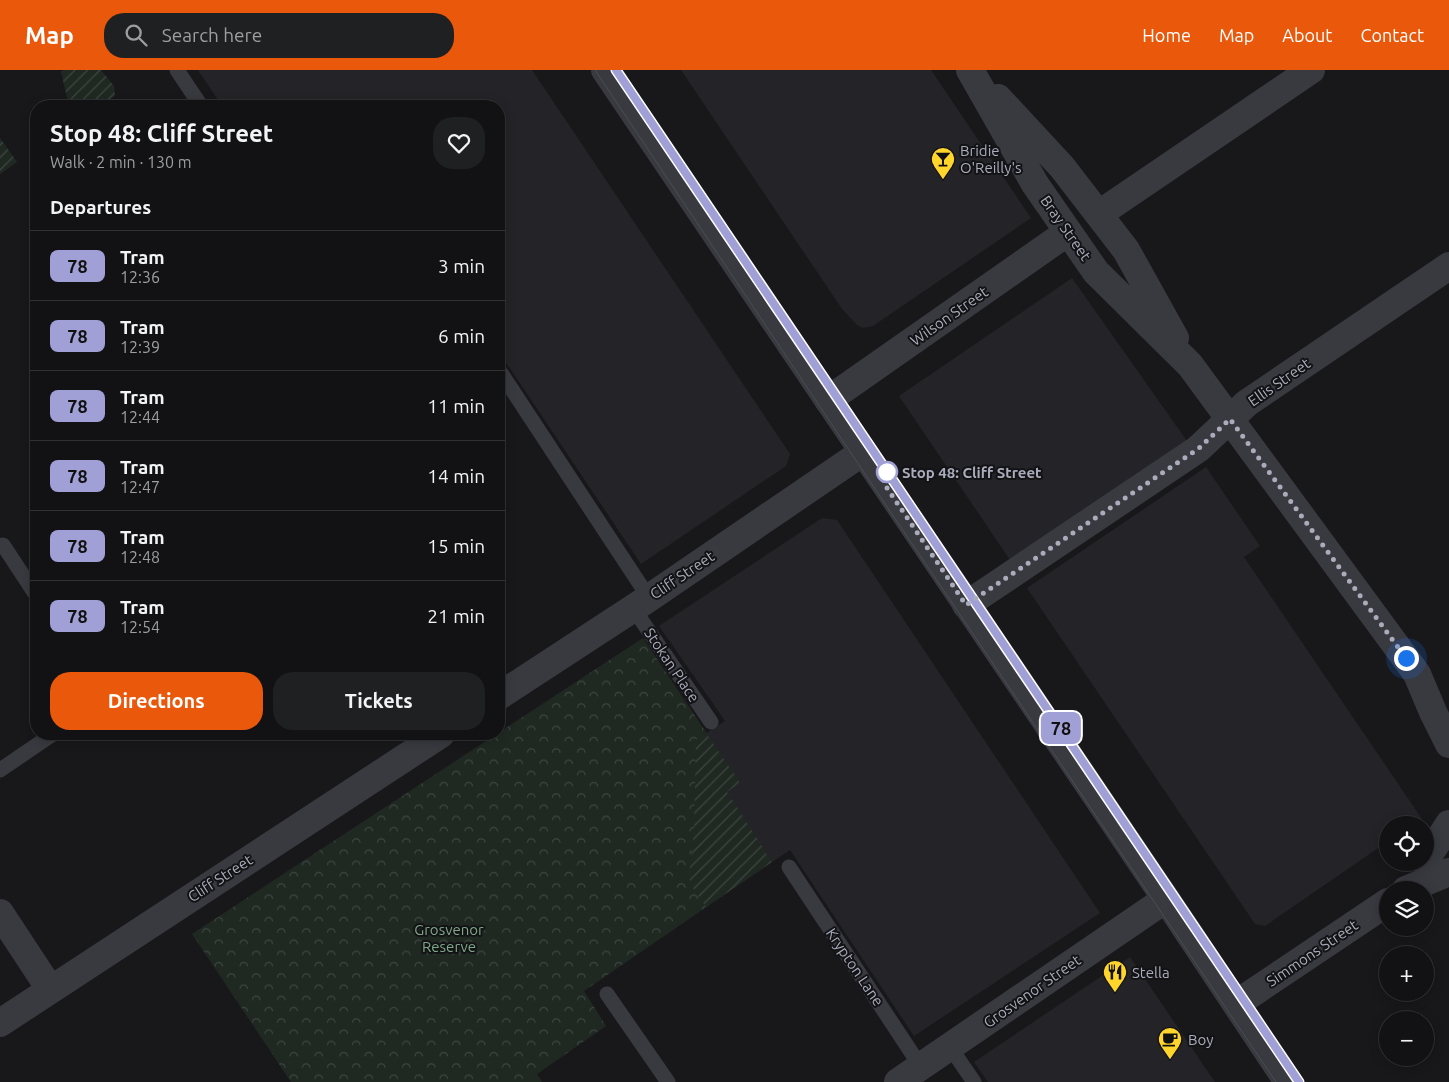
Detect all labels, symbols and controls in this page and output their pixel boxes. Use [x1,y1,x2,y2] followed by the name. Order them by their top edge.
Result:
[104,13,454,58] search box
[122,21,150,49] icon: search
[25,22,74,49] text: Map
[162,24,262,46] text: Search here
[1142,25,1191,45] text: Home
[1219,25,1254,45] text: Map
[1282,25,1332,45] text: About
[1360,25,1424,45] text: Contact
[433,117,485,169] button: heart
[50,120,273,147] text: Stop 48: Cliff Street
[960,142,1022,176] place label: Bridie O'Reilly's
[930,146,956,180] bar icon: Bridie O'Reilly's
[50,153,192,171] text: Walk · 2 min · 130 m
[1037,192,1095,264] street label: Bray Street
[50,196,151,218] text: Departures
[120,246,165,268] text: Tram
[438,255,485,277] text: 3 min
[67,256,88,276] text: 78
[120,268,160,286] text: 12:36
[907,283,991,349] street label: Wilson Street
[120,316,165,338] text: Tram
[438,325,485,347] text: 6 min
[67,326,88,346] text: 78
[120,338,160,356] text: 12:39
[1245,354,1313,410] street label: Ellis Street
[120,386,165,408] text: Tram
[427,395,485,417] text: 11 min
[67,396,88,416] text: 78
[120,408,160,426] text: 12:44
[120,456,165,478] text: Tram
[876,461,898,483] marker: Stop 48: Cliff Street
[902,464,1042,481] place label: Stop 48: Cliff Street
[427,465,485,487] text: 14 min
[67,466,88,486] text: 78
[120,478,160,496] text: 12:47
[120,526,165,548] text: Tram
[427,535,485,557] text: 15 min
[67,536,88,556] text: 78
[647,547,717,603] street label: Cliff Street
[120,548,160,566] text: 12:48
[120,596,165,618] text: Tram
[427,605,485,627] text: 21 min
[67,606,88,626] text: 78
[120,618,160,636] text: 12:54
[641,625,703,705] street label: Stokan Place
[1394,646,1419,671] your location
[50,672,263,730] button: Directions
[273,672,485,730] button: Tickets
[1038,712,1084,744] line badge: 78
[1051,718,1071,738] text: 78
[1379,816,1434,1066] map controls
[1379,816,1434,871] button: locate
[185,851,256,905] street label: Cliff Street
[1379,881,1434,936] button: layers
[1263,916,1361,990] street label: Simmons Street
[414,921,484,955] park label: Grosvenor Reserve
[823,925,887,1009] street label: Krypton Lane
[1379,946,1434,1001] button: +
[980,951,1084,1031] street label: Grosvenor Street
[1102,959,1128,993] restaurant icon: Stella
[1132,964,1170,981] place label: Stella
[1379,1011,1434,1066] button: −
[1157,1026,1183,1060] cafe icon: Boy
[1188,1031,1214,1048] place label: Boy

